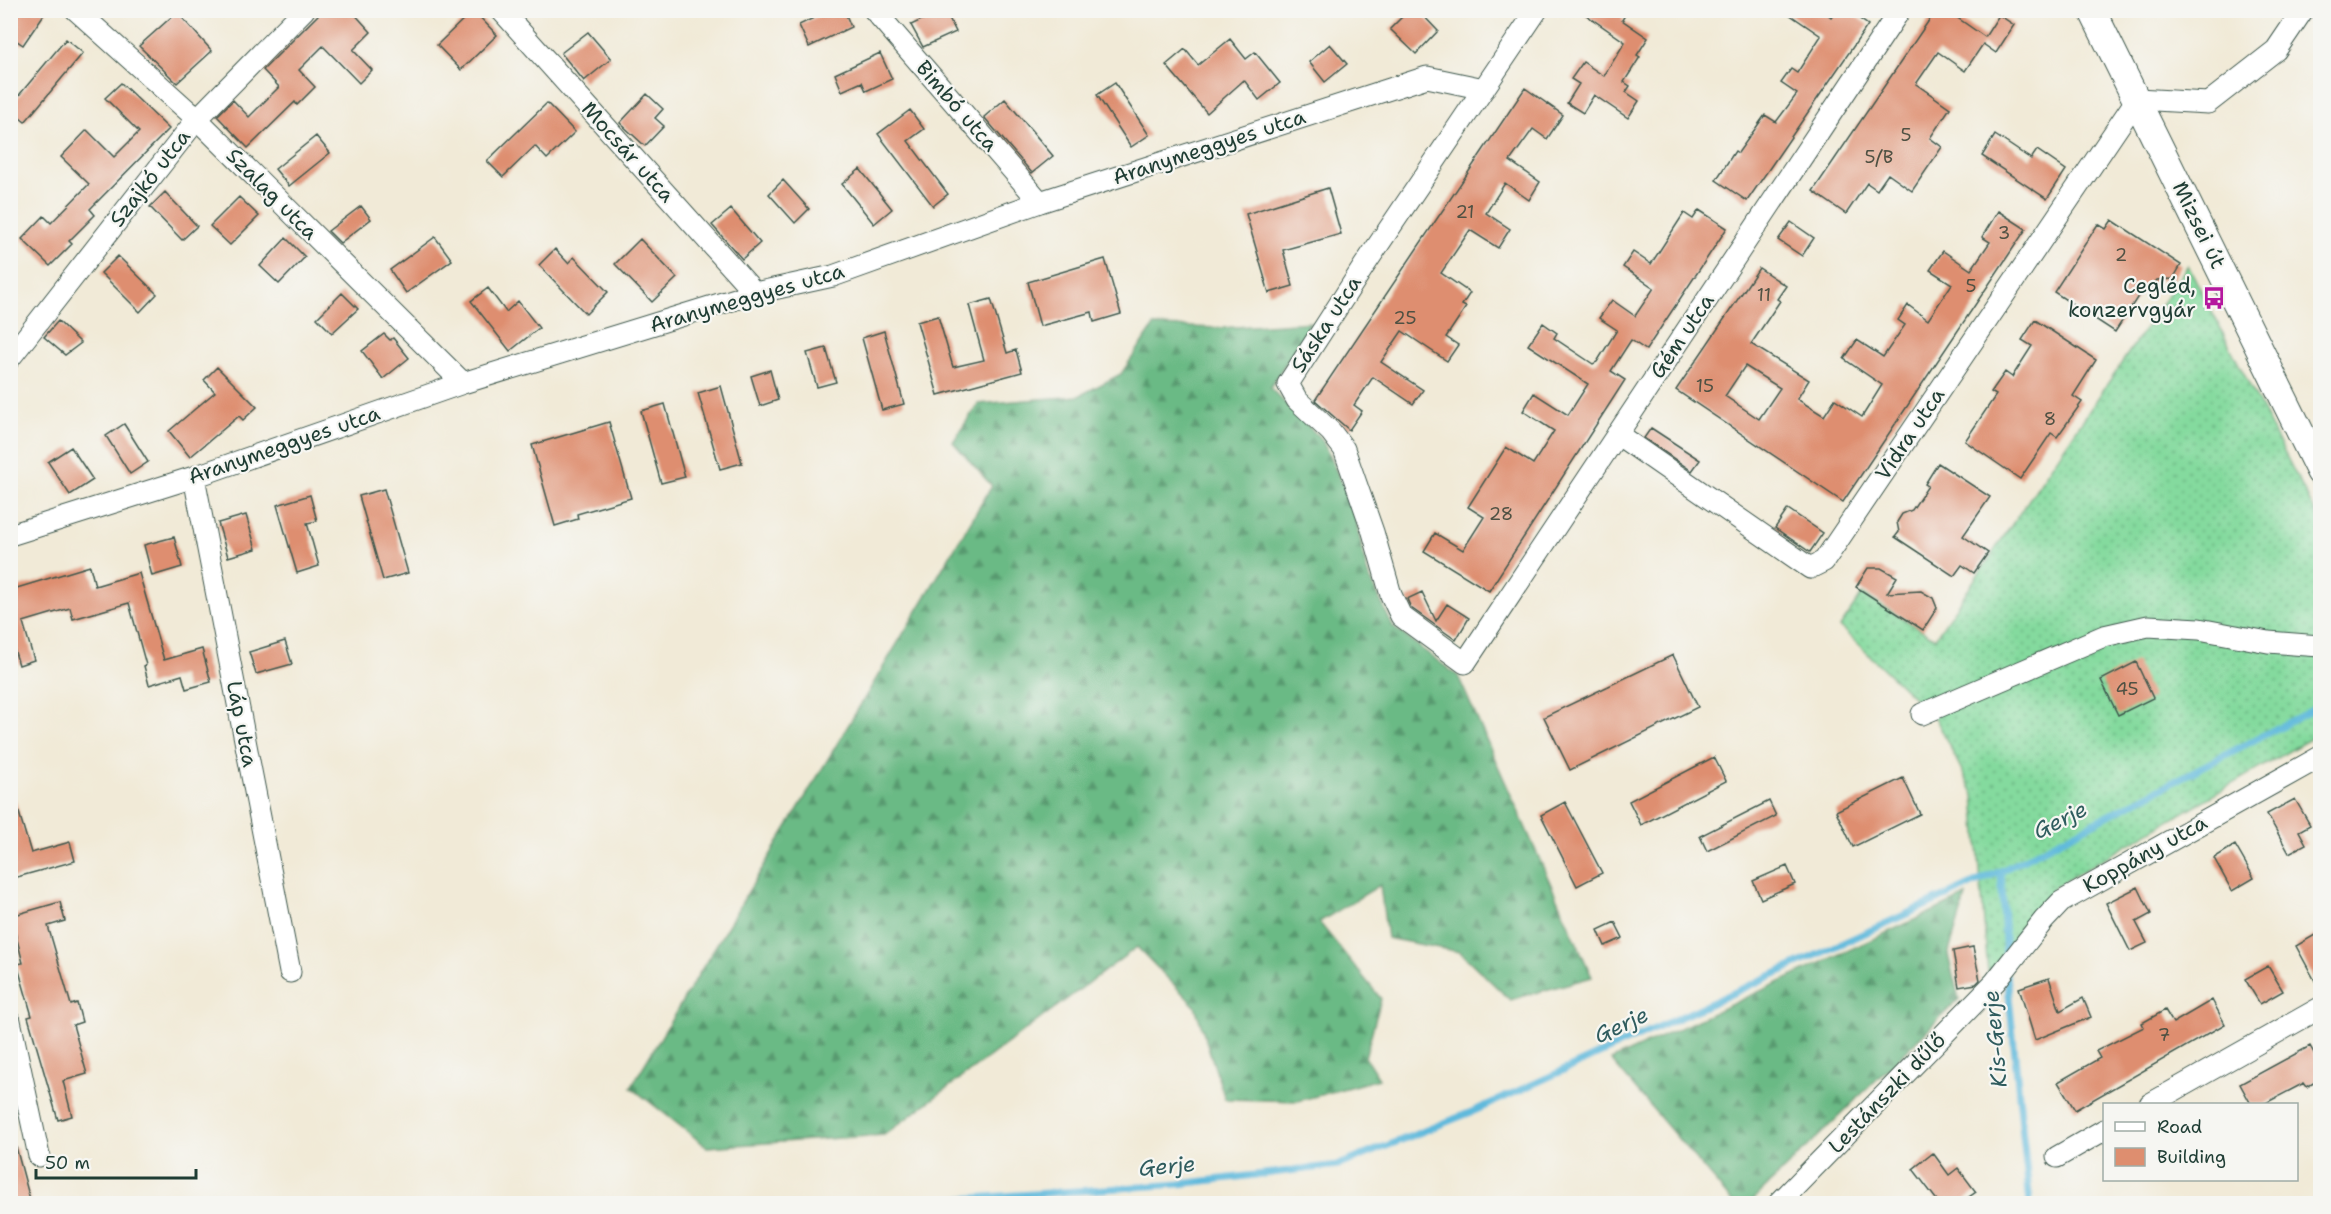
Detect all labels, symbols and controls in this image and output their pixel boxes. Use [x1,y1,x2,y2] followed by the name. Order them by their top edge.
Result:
[910,54,1004,158] street label: Bimbó utca
[575,96,681,208] street label: Mocsár utca
[1109,103,1309,191] street label: Aranymeggyes utca
[1900,123,1912,147] house number: 5
[103,124,197,232] street label: Szajkó utca
[220,142,324,246] street label: Szalag utca
[1865,145,1893,169] house number: 5/B
[2166,177,2232,273] street label: Mizsei út
[1455,200,1475,224] house number: 21
[1998,221,2010,245] house number: 3
[2115,243,2127,267] house number: 2
[646,257,848,339] street label: Aranymeggyes utca
[1284,270,1368,378] street label: Sáska utca
[2068,272,2196,324] place label: Cegléd, konzervgyár
[1965,274,1977,298] house number: 5
[1757,283,1771,307] house number: 11
[2201,285,2227,311] bus stop icon: Cegléd, konzervgyár
[1643,288,1721,384] street label: Gém utca
[1393,306,1417,330] house number: 25
[1696,374,1714,398] house number: 15
[1869,382,1951,486] street label: Vidra utca
[184,399,384,491] street label: Aranymeggyes utca
[2044,407,2056,431] house number: 8
[1489,502,1513,526] house number: 28
[2115,677,2139,701] house number: 45
[220,679,264,769] street label: Láp utca
[2028,794,2092,846] water label: Gerje
[2078,808,2212,900] street label: Koppány utca
[1976,989,2014,1089] water label: Kis-Gerje
[1589,1000,1653,1050] water label: Gerje
[2158,1023,2170,1047] house number: 7
[1822,1026,1952,1160] street label: Lestánszki dűlő
[2103,1103,2298,1181] legend
[2157,1115,2202,1139] text: Road
[36,1142,196,1180] scale bar
[2157,1145,2226,1169] text: Building
[1137,1149,1197,1183] water label: Gerje
[45,1151,90,1175] text: 50 m

